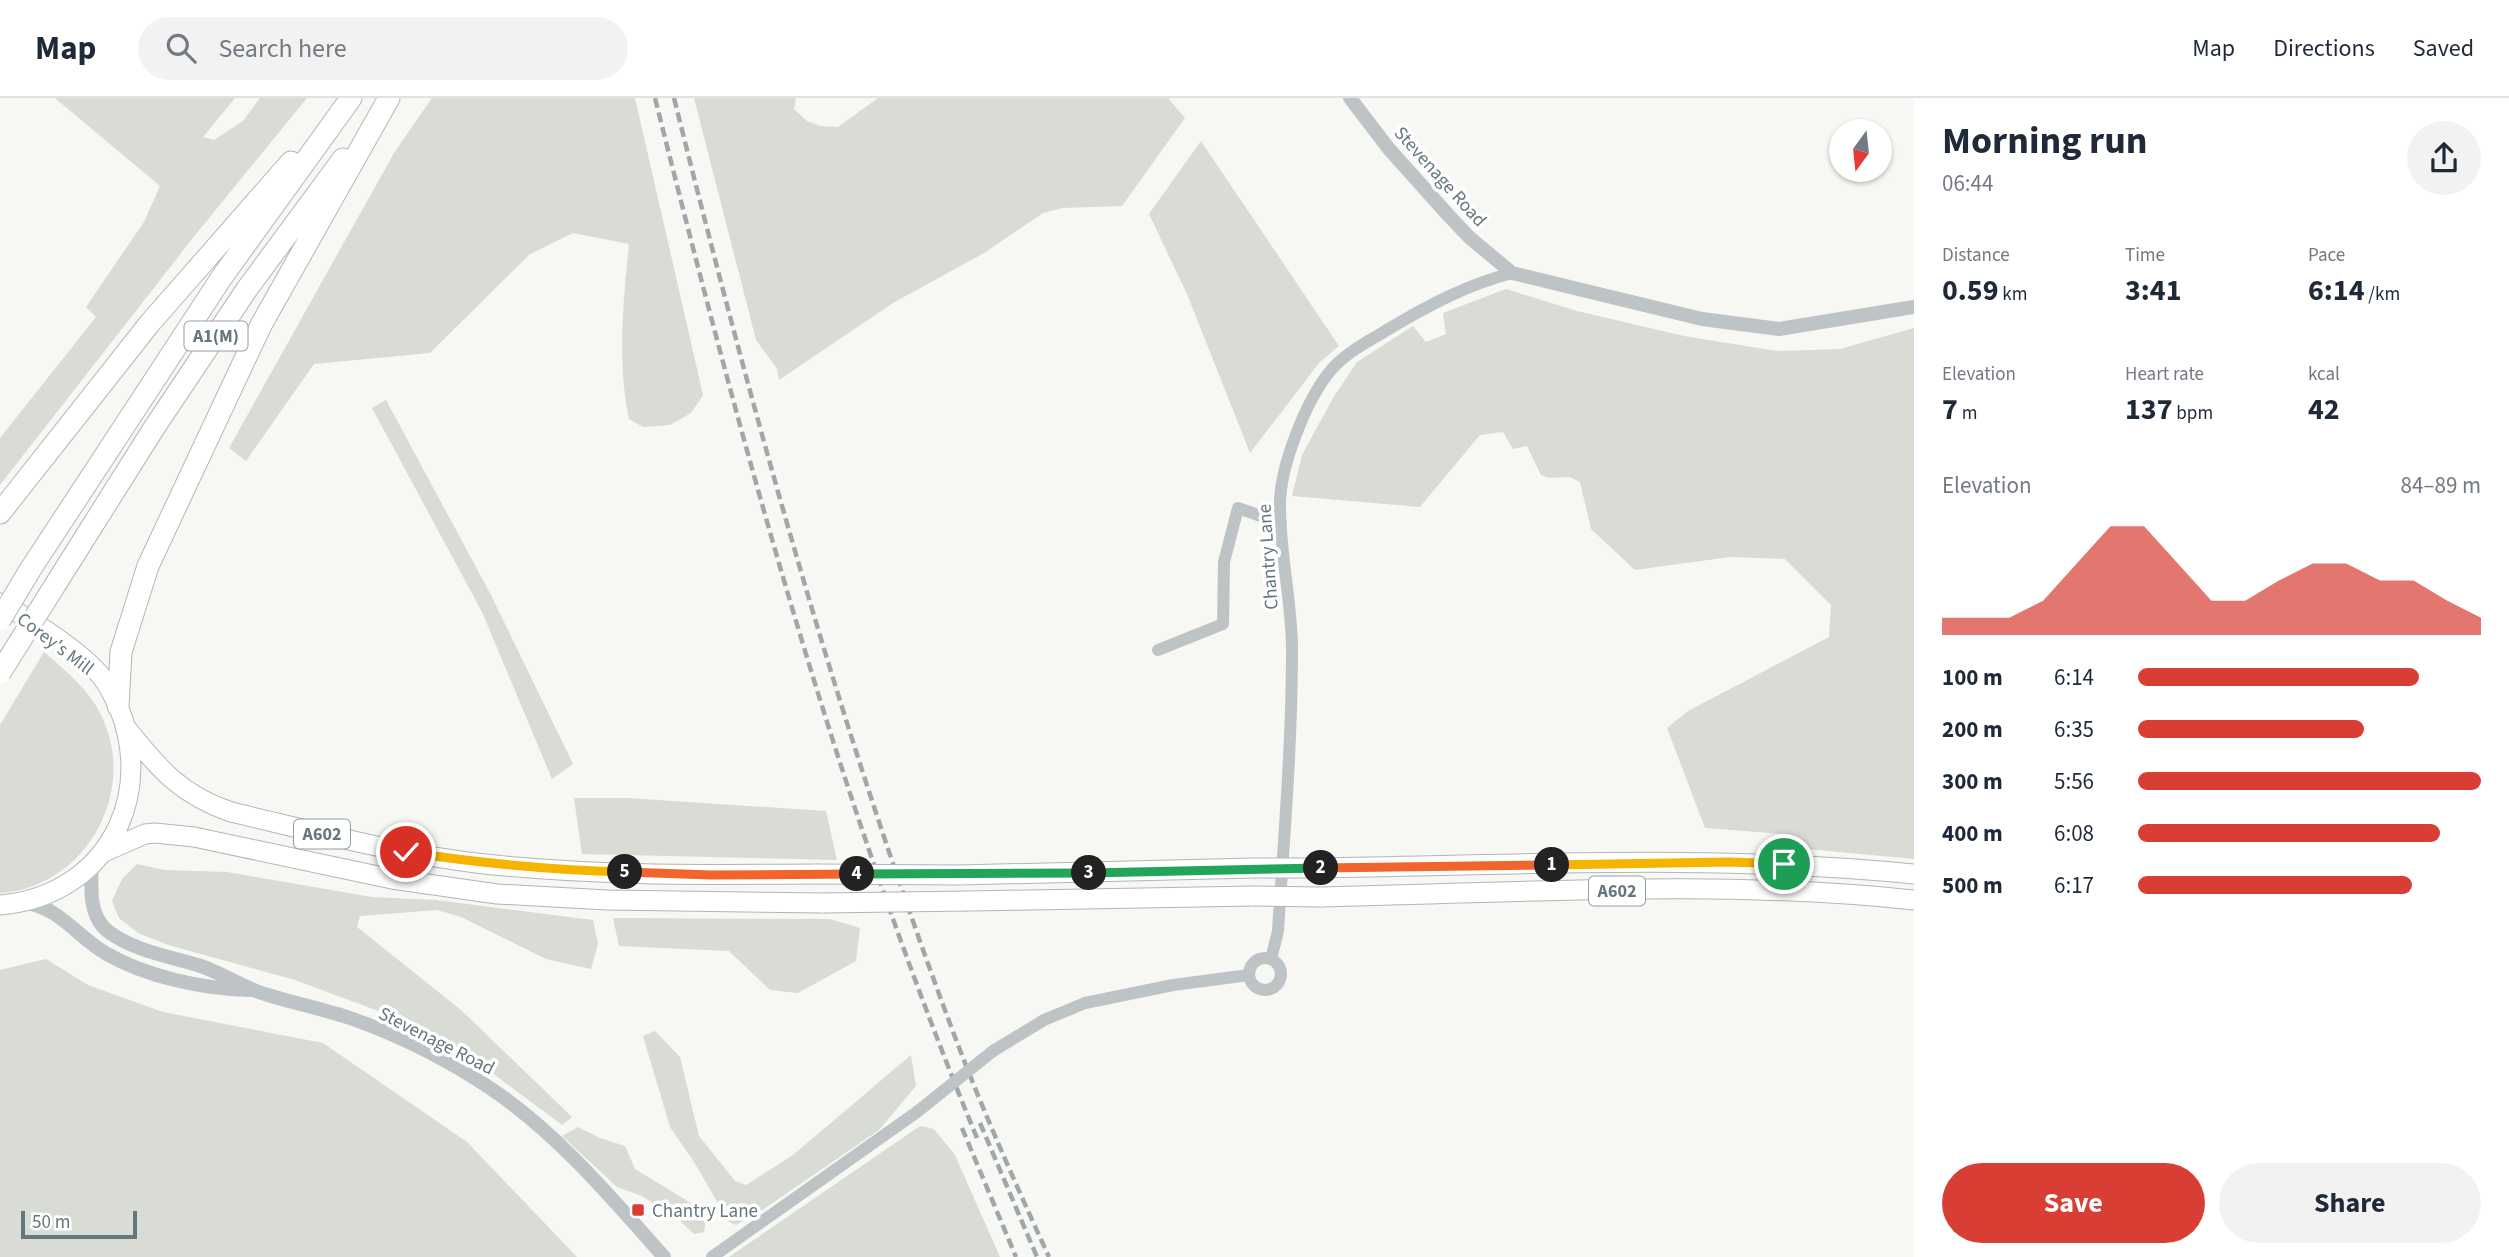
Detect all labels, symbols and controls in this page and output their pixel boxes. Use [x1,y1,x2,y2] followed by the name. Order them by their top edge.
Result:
[138,17,628,80] search box
[35,25,96,72] text: Map
[162,29,200,67] icon: search
[218,30,347,67] text: Search here
[2192,31,2235,66] text: Map
[2273,31,2375,66] text: Directions
[2413,31,2474,66] text: Saved
[1942,114,2147,168] text: Morning run
[1829,119,1892,182] north arrow
[1829,119,1892,182] map controls
[1387,121,1492,233] street label: Stevenage Road
[2407,121,2481,195] button: share
[1942,167,1993,200] text: 06:44
[1942,242,2010,269] text: Distance
[2125,242,2165,269] text: Time
[2308,242,2345,269] text: Pace
[1942,269,1999,312] text: 0.59
[2125,269,2182,312] text: 3:41
[2308,269,2365,312] text: 6:14
[1999,281,2028,308] text: km
[2365,281,2400,308] text: /km
[184,322,248,350] road number: A1(M)
[1942,361,2016,388] text: Elevation
[2125,361,2204,388] text: Heart rate
[2308,361,2340,388] text: kcal
[1942,388,1958,431] text: 7
[2125,388,2173,431] text: 137
[2308,388,2340,431] text: 42
[1958,400,1977,427] text: m
[2173,400,2213,427] text: bpm
[1942,469,2032,502] text: Elevation
[2401,469,2481,502] text: 84–89 m
[1251,503,1286,611] street label: Chantry Lane
[11,606,99,682] street label: Corey's Mill
[1942,661,2003,694] text: 100 m
[2054,661,2094,694] text: 6:14
[1942,713,2003,746] text: 200 m
[2054,713,2094,746] text: 6:35
[1942,765,2003,798] text: 300 m
[2054,765,2094,798] text: 5:56
[1942,817,2003,850] text: 400 m
[2054,817,2094,850] text: 6:08
[294,820,350,848] road number: A602
[376,822,436,882] pin
[387,833,425,871] icon: check
[1754,834,1814,894] pin
[1765,845,1803,883] icon: arrive
[1534,848,1570,882] pin: 1
[1304,850,1338,886] pin: 2
[1546,851,1557,878] text: 1
[608,854,642,890] pin: 5
[1315,854,1326,881] text: 2
[840,856,874,892] pin: 4
[1072,856,1106,890] pin: 3
[619,858,630,885] text: 5
[1083,859,1094,886] text: 3
[851,860,862,887] text: 4
[1942,869,2003,902] text: 500 m
[2054,869,2094,902] text: 6:17
[1589,876,1645,906] road number: A602
[374,1001,499,1082] street label: Stevenage Road
[1942,1163,2205,1243] button: Save
[2219,1163,2481,1243] button: Share
[652,1198,758,1225] place label: Chantry Lane
[630,1202,646,1218] marker: Chantry Lane
[21,1208,136,1240] scale bar
[32,1209,70,1236] text: 50 m

